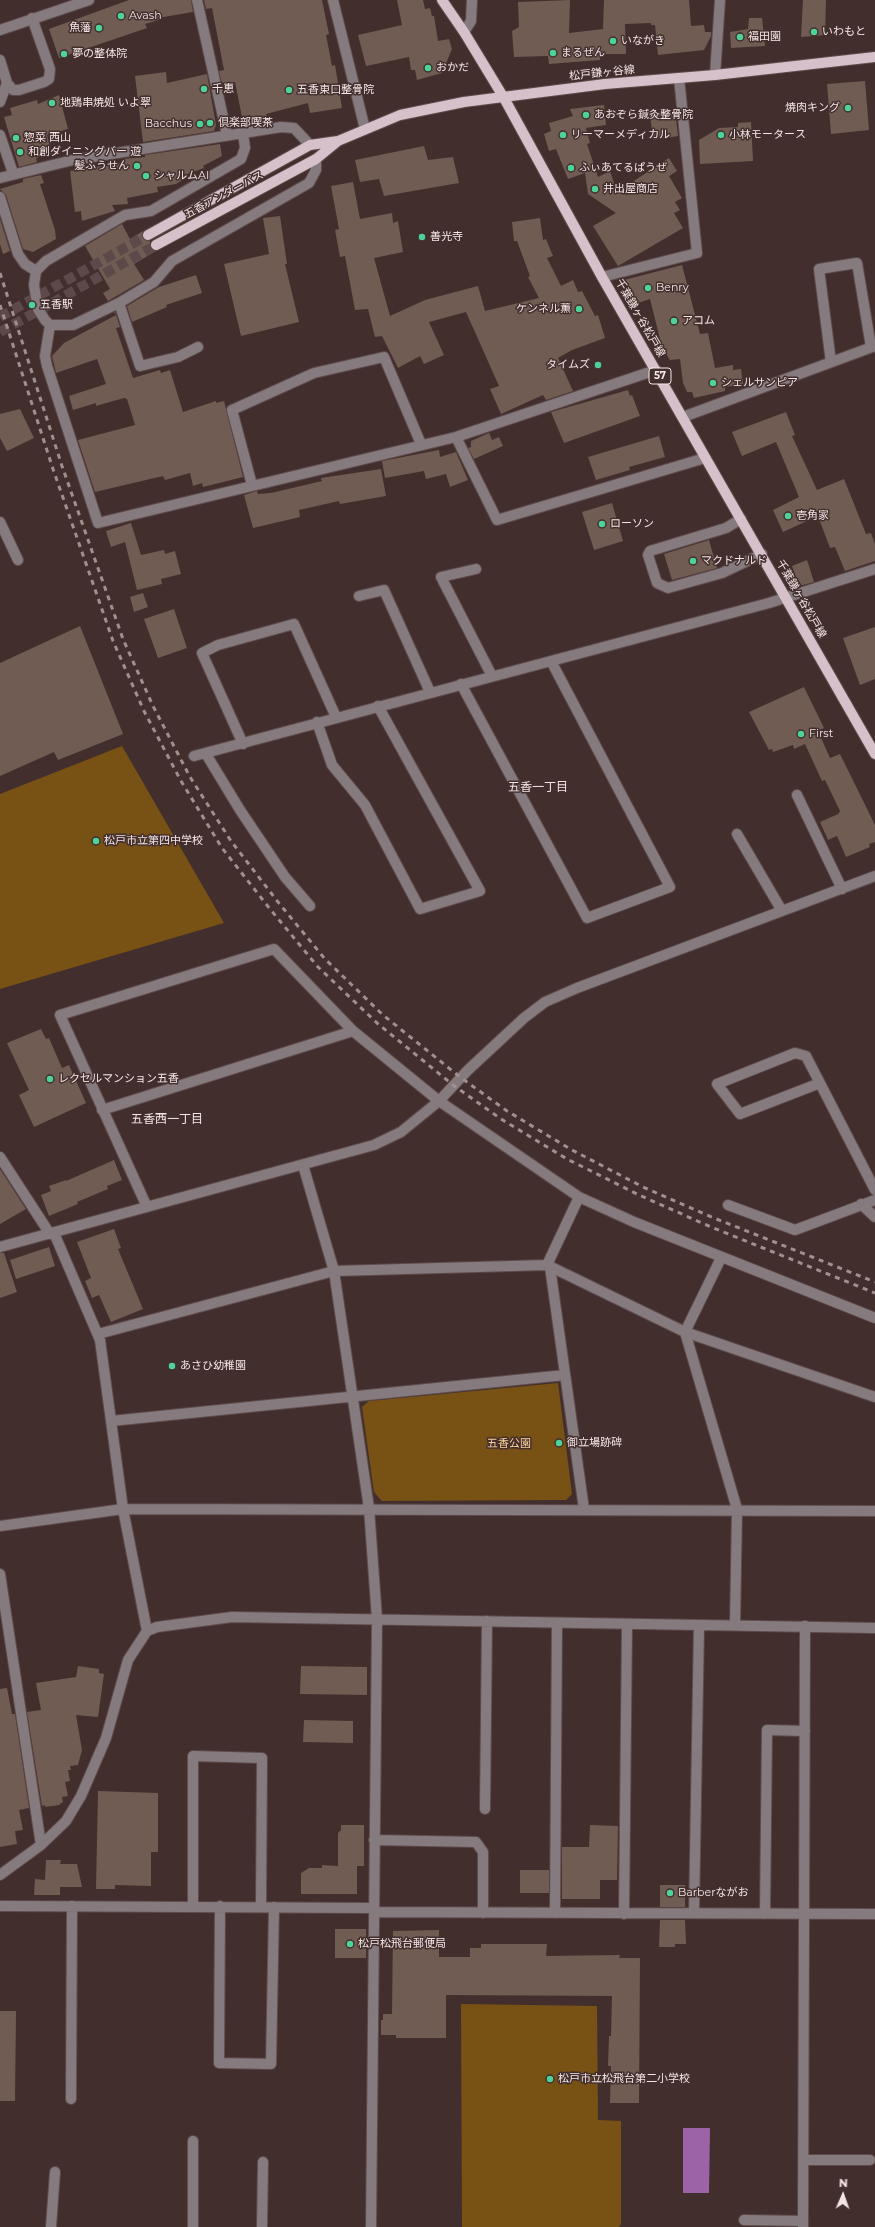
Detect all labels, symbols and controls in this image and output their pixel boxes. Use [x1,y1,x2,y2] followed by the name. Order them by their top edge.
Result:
[129,9,162,23] place label: Avash
[116,11,126,21] marker: Avash
[69,21,91,35] place label: 魚藩
[94,23,104,33] marker: 魚藩
[822,25,866,39] place label: いわもと
[809,27,819,37] marker: いわもと
[748,30,781,44] place label: 福田園
[735,32,745,42] marker: 福田園
[621,34,665,48] place label: いながき
[608,36,618,46] marker: いながき
[561,46,605,60] place label: まるぜん
[72,47,127,61] place label: 夢の整体院
[548,48,558,58] marker: まるぜん
[59,49,69,59] marker: 夢の整体院
[436,61,469,75] place label: おかだ
[423,63,433,73] marker: おかだ
[568,63,636,83] street label: 松戸鎌ヶ谷線
[212,82,234,96] place label: 千恵
[297,83,374,97] place label: 五香東口整骨院
[199,84,209,94] marker: 千恵
[284,85,294,95] marker: 五香東口整骨院
[60,96,151,110] place label: 地鶏串焼処 いよ翠
[47,98,57,108] marker: 地鶏串焼処 いよ翠
[785,101,840,115] place label: 焼肉キング
[843,103,853,113] marker: 焼肉キング
[594,108,693,122] place label: あおぞら鍼灸整骨院
[581,110,591,120] marker: あおぞら鍼灸整骨院
[218,116,273,130] place label: 倶楽部喫茶
[145,117,192,131] place label: Bacchus
[205,118,215,128] marker: 倶楽部喫茶
[195,119,205,129] marker: Bacchus
[571,128,670,142] place label: リーマーメディカル
[729,128,806,142] place label: 小林モータース
[558,130,568,140] marker: リーマーメディカル
[716,130,726,140] marker: 小林モータース
[24,131,71,145] place label: 惣菜 西山
[11,133,21,143] marker: 惣菜 西山
[28,145,141,159] place label: 和創ダイニングバー 遊
[15,147,25,157] marker: 和創ダイニングバー 遊
[74,159,129,173] place label: 髪ふうせん
[132,161,142,171] marker: 髪ふうせん
[579,161,667,175] place label: ふぃあてるぱうぜ
[566,163,576,173] marker: ふぃあてるぱうぜ
[154,169,209,183] place label: シャルムAI
[182,169,266,221] street label: 五香アンダーパス
[141,171,151,181] marker: シャルムAI
[603,182,658,196] place label: 井出屋商店
[590,184,600,194] marker: 井出屋商店
[430,230,463,244] place label: 善光寺
[417,232,427,242] marker: 善光寺
[612,277,668,359] street label: 千葉鎌ヶ谷松戸線
[656,281,689,295] place label: Benry
[643,283,653,293] marker: Benry
[40,298,73,312] place label: 五香駅
[27,300,37,310] marker: 五香駅
[516,302,571,316] place label: ケンネル薫
[574,304,584,314] marker: ケンネル薫
[682,314,715,328] place label: アコム
[669,316,679,326] marker: アコム
[546,358,590,372] place label: タイムズ
[593,360,603,370] marker: タイムズ
[649,368,671,384] road number: 57
[721,376,798,390] place label: シェルサンピア
[708,378,718,388] marker: シェルサンピア
[796,509,829,523] place label: 壱角家
[783,511,793,521] marker: 壱角家
[610,517,654,531] place label: ローソン
[597,519,607,529] marker: ローソン
[701,554,767,568] place label: マクドナルド
[688,556,698,566] marker: マクドナルド
[773,558,829,640] street label: 千葉鎌ヶ谷松戸線
[809,727,833,741] place label: First
[796,729,806,739] marker: First
[508,780,568,794] district label: 五香一丁目
[104,834,203,848] place label: 松戸市立第四中学校
[91,836,101,846] marker: 松戸市立第四中学校
[58,1072,179,1086] place label: レクセルマンション五香
[45,1074,55,1084] marker: レクセルマンション五香
[131,1112,203,1126] district label: 五香西一丁目
[180,1359,246,1373] place label: あさひ幼稚園
[167,1361,177,1371] marker: あさひ幼稚園
[567,1436,622,1450] place label: 御立場跡碑
[487,1437,531,1451] park label: 五香公園
[554,1438,564,1448] marker: 御立場跡碑
[678,1886,749,1900] place label: Barberながお
[665,1888,675,1898] marker: Barberながお
[358,1937,446,1951] place label: 松戸松飛台郵便局
[345,1939,355,1949] marker: 松戸松飛台郵便局
[558,2072,690,2086] place label: 松戸市立松飛台第二小学校
[545,2074,555,2084] marker: 松戸市立松飛台第二小学校
[823,2175,863,2215] north arrow
[839,2176,848,2190] text: N

